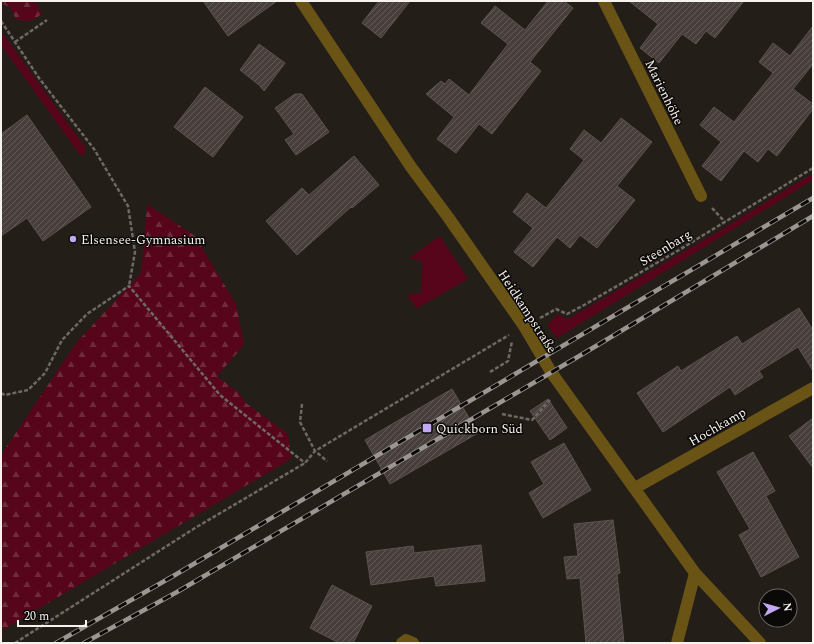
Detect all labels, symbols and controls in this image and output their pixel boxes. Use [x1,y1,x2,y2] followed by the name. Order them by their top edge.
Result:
[640,56,689,128] street label: Marienhöhe
[636,224,695,271] street label: Steenbarg
[81,230,205,250] place label: Elsensee-Gymnasium
[68,234,78,244] marker: Elsensee-Gymnasium
[493,266,562,357] street label: Heidkampstraße
[685,402,750,451] street label: Hochkamp
[436,419,523,439] place label: Quickborn Süd
[421,422,433,434] marker: Quickborn Süd
[758,588,798,628] north arrow
[18,602,86,628] scale bar
[779,602,796,612] text: N
[24,607,49,626] text: 20 m

